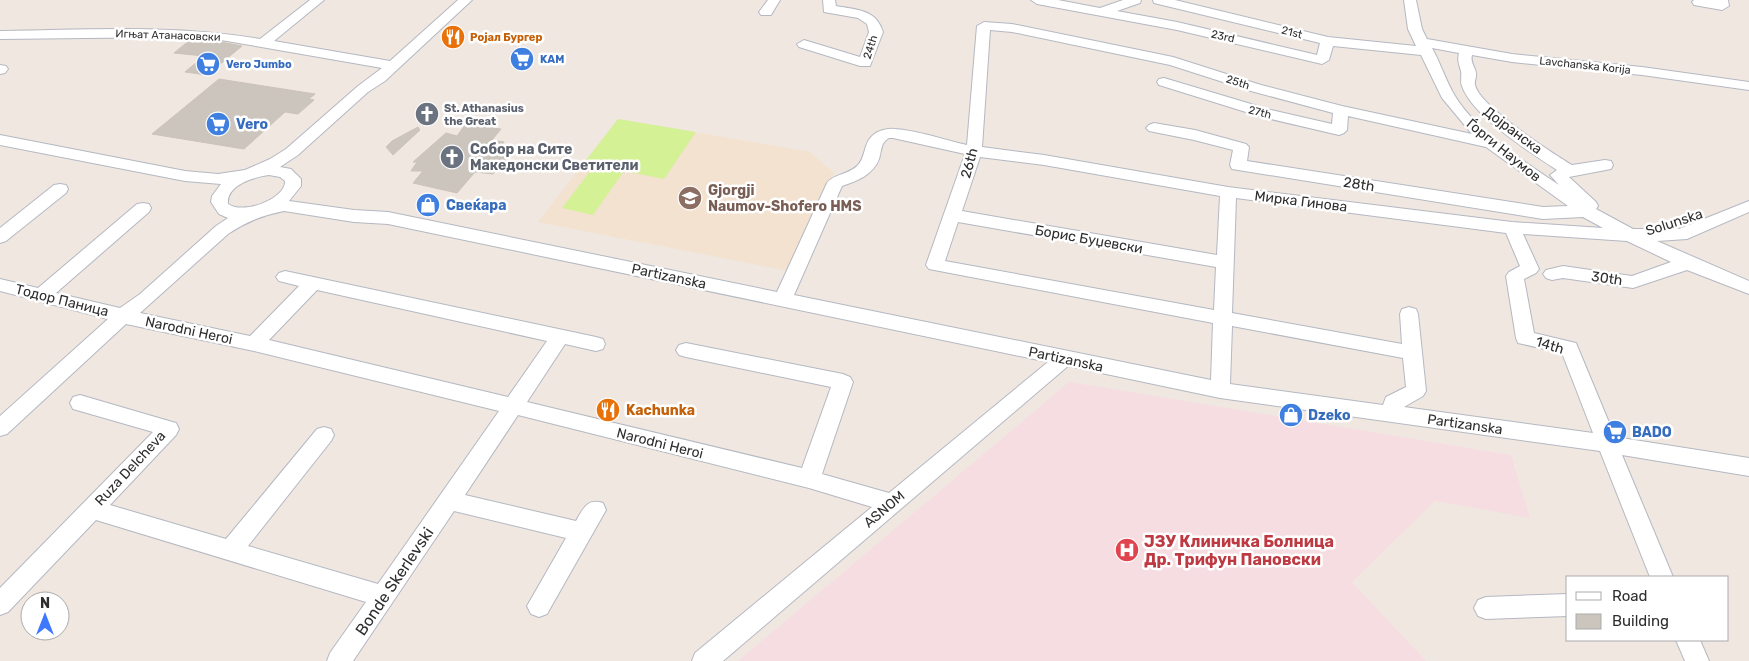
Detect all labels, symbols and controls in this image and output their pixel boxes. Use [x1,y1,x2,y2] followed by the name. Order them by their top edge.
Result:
[440,24,466,50] restaurant icon: Ројал Бургер
[1280,24,1304,42] street label: 21st
[115,27,221,44] street label: Игњат Атанасовски
[1210,27,1236,45] street label: 23rd
[470,31,542,44] place label: Ројал Бургер
[861,34,880,61] street label: 24th
[509,46,535,72] supermarket icon: KAM
[195,51,221,77] supermarket icon: Vero Jumbo
[540,53,564,66] place label: KAM
[1539,54,1631,77] street label: Lavchanska Korija
[226,58,292,71] place label: Vero Jumbo
[1224,73,1251,92] street label: 25th
[414,101,440,127] church icon: St. Athanasius the Great
[444,102,524,128] place label: St. Athanasius the Great
[1247,103,1273,122] street label: 27th
[1480,103,1545,158] street label: Дојранска
[205,111,231,137] supermarket icon: Vero
[1463,114,1545,186] street label: Ѓорги Наумов
[236,116,268,133] place label: Vero
[470,141,639,174] place label: Собор на Сите Македонски Светители
[439,144,465,170] church icon: Собор на Сите Македонски Светители
[957,146,982,180] street label: 26th
[1342,174,1376,195] street label: 28th
[708,182,861,215] place label: Gjorgji Naumov-Shofero HMS
[677,185,703,211] school or university icon: Gjorgji Naumov-Shofero HMS
[1254,187,1348,216] street label: Мирка Гинова
[415,192,441,218] shop icon: Свеќара
[446,197,506,214] place label: Свеќара
[1643,205,1705,240] street label: Solunska
[1034,222,1144,257] street label: Борис Буџевски
[630,260,708,293] street label: Partizanska
[1590,268,1624,289] street label: 30th
[13,281,110,320] street label: Тодор Паница
[144,313,234,348] street label: Narodni Heroi
[1534,333,1566,358] street label: 14th
[1027,343,1105,376] street label: Partizanska
[595,397,621,423] restaurant icon: Kachunka
[626,402,695,419] place label: Kachunka
[1278,402,1304,428] shop icon: Dzeko
[1308,407,1350,424] place label: Dzeko
[1426,411,1504,438] street label: Partizanska
[1602,419,1628,445] supermarket icon: BADO
[1632,424,1672,441] place label: BADO
[615,425,705,462] street label: Narodni Heroi
[91,428,169,509] street label: Ruza Delcheva
[860,487,908,531] street label: ASNOM
[351,524,438,639] street label: Bonde Skerlevski
[1144,532,1334,569] place label: ЈЗУ Клиничка Болница Др. Трифун Пановски
[1114,537,1140,563] hospital icon: ЈЗУ Клиничка Болница Др. Трифун Пановски
[1566,576,1729,641] legend
[1612,587,1648,605] text: Road
[20,591,70,641] north arrow
[40,595,50,612] text: N
[1612,612,1669,630] text: Building

